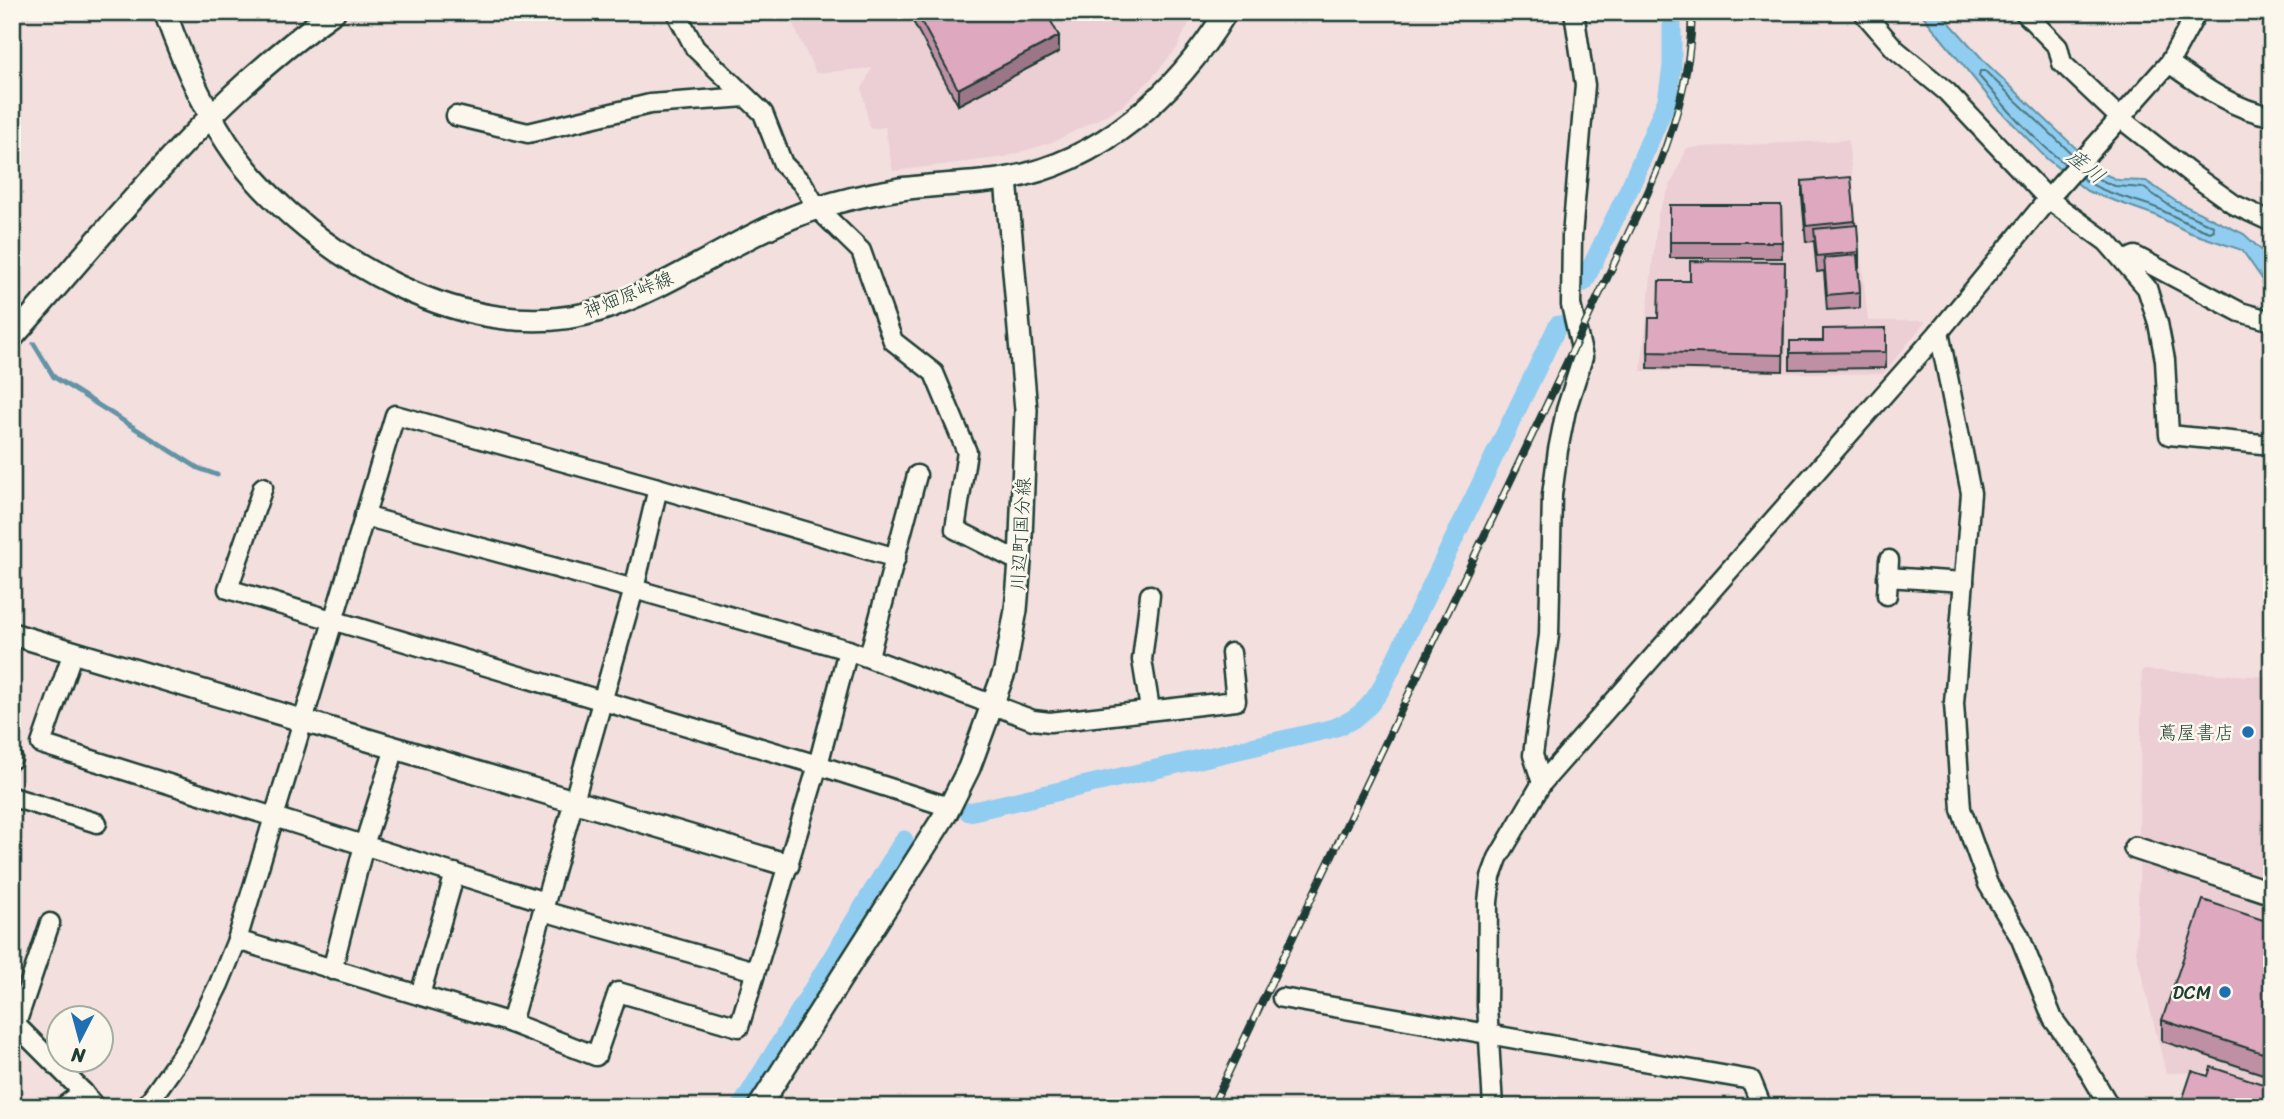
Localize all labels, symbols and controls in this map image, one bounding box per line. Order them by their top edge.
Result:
water label: 産川 [2058,138,2114,194]
street label: 神畑原峠線 [578,261,678,328]
street label: 川辺町国分線 [1001,476,1040,592]
place label: 蔦屋書店 [2158,716,2234,749]
marker: 蔦屋書店 [2240,724,2256,740]
place label: DCM [2172,976,2211,1009]
marker: DCM [2217,984,2233,1000]
north arrow [46,1004,116,1074]
text: N [69,1038,88,1073]

